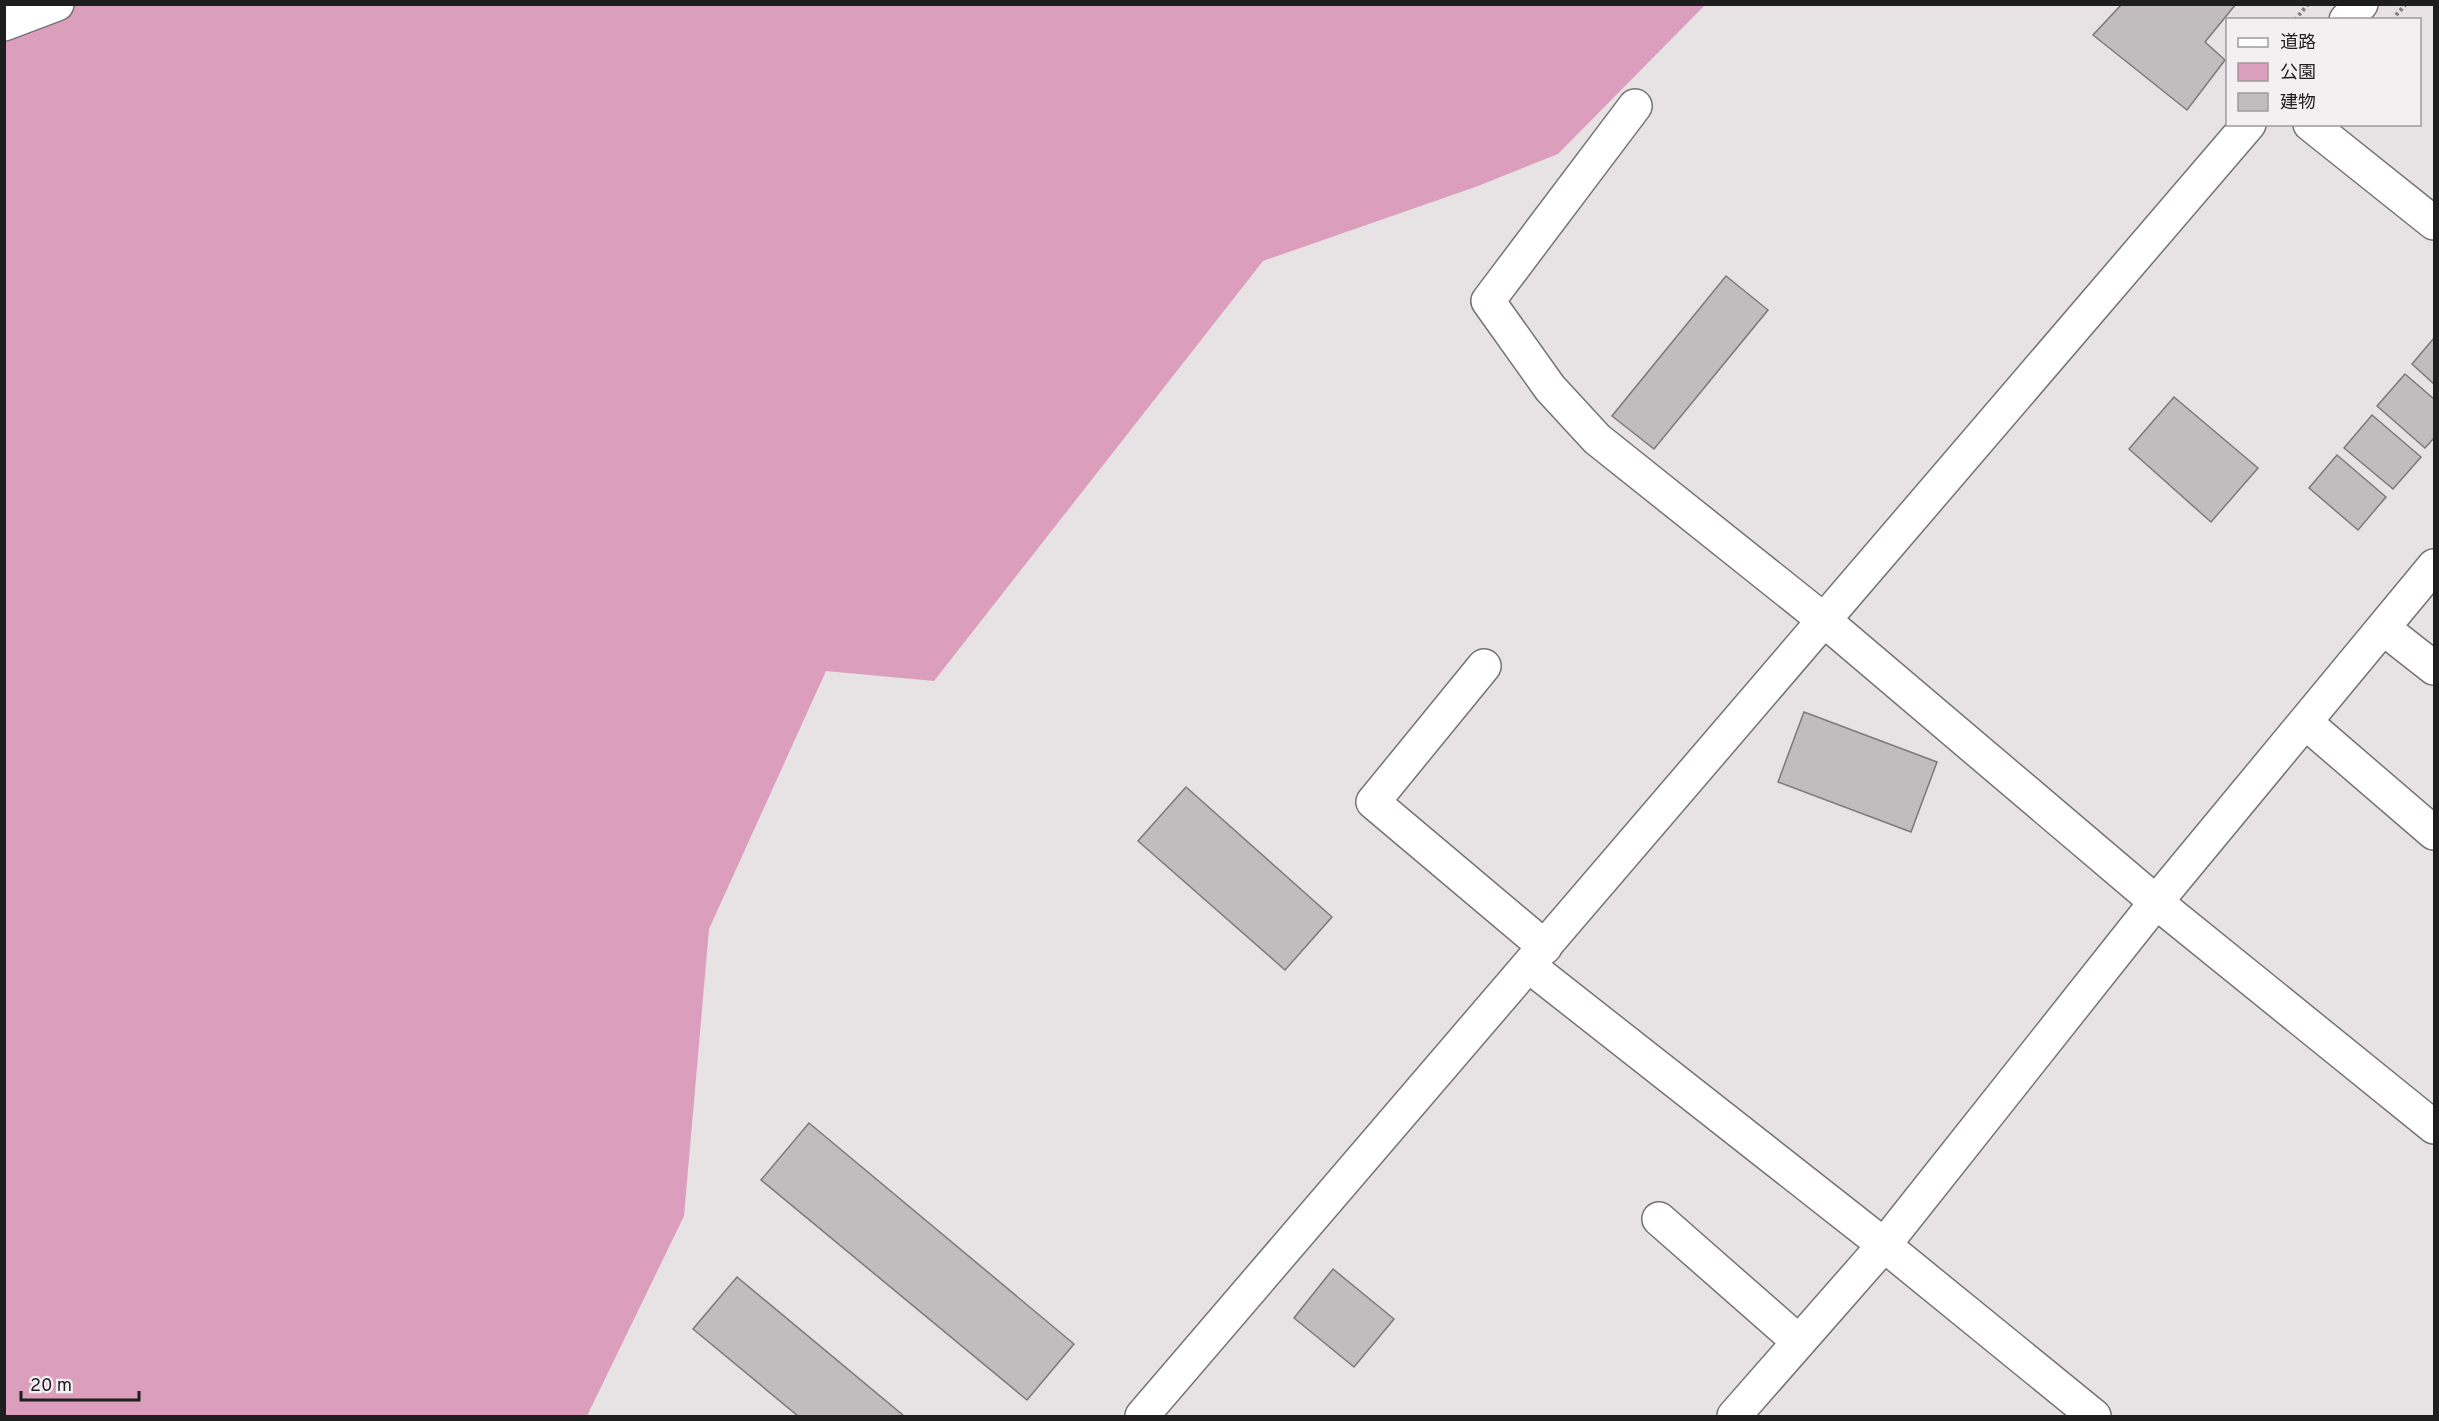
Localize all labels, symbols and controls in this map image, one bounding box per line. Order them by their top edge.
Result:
legend [2226,18,2421,126]
text: 道路 [2280,32,2316,55]
text: 公園 [2280,62,2316,85]
text: 建物 [2280,92,2316,115]
scale bar [21,1364,140,1402]
text: 20 m [30,1375,72,1398]

